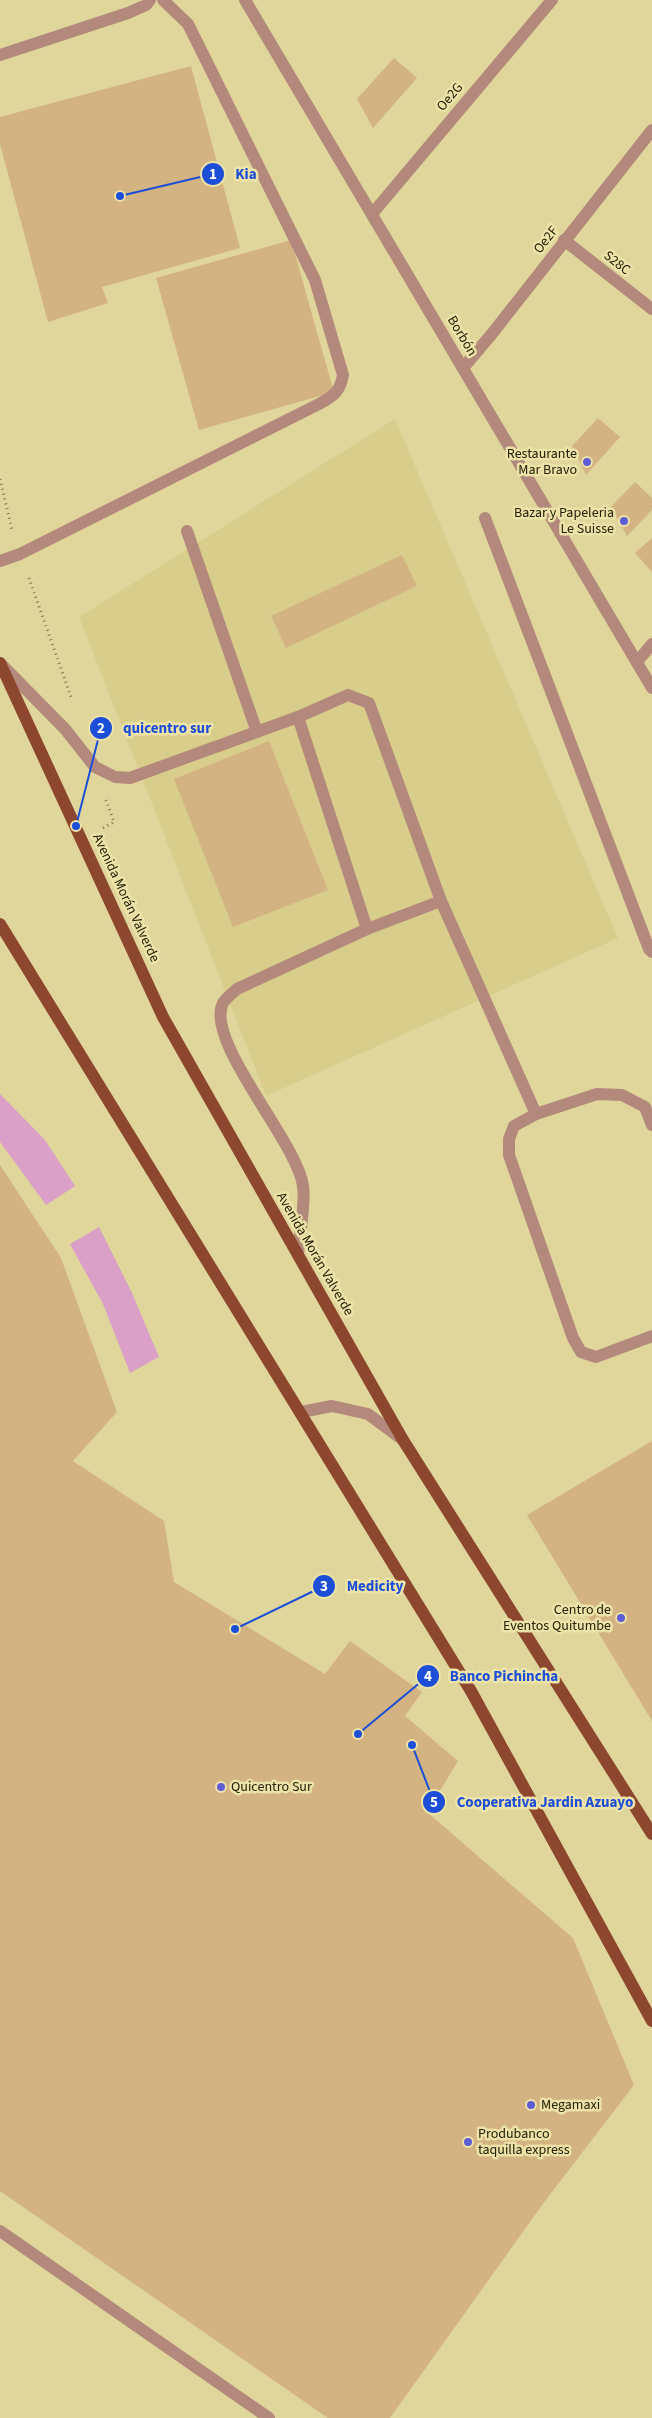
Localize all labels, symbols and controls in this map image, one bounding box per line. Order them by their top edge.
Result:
street label: Oe2G [432,78,468,116]
callout: Kia [200,159,267,189]
text: 1 [209,164,217,185]
text: Kia [235,164,257,185]
street label: Oe2F [529,222,563,258]
street label: S28C [599,246,635,280]
street label: Borbón [442,312,482,360]
place label: Restaurante Mar Bravo [507,444,577,480]
marker: Restaurante Mar Bravo [581,456,593,468]
place label: Bazar y Papeleria Le Suisse [514,503,614,539]
marker: Bazar y Papeleria Le Suisse [618,515,630,527]
callout: quicentro sur [88,713,221,743]
text: 2 [97,718,105,739]
text: quicentro sur [123,718,211,739]
street label: Avenida Morán Valverde [87,830,165,966]
street label: Avenida Morán Valverde [271,1188,359,1320]
callout: Medicity [311,1571,413,1601]
text: 3 [320,1576,328,1597]
text: Medicity [347,1576,404,1597]
place label: Centro de Eventos Quitumbe [503,1600,611,1636]
marker: Centro de Eventos Quitumbe [615,1612,627,1624]
callout: Banco Pichincha [415,1661,569,1691]
text: 4 [424,1666,432,1687]
text: Banco Pichincha [450,1666,558,1687]
place label: Quicentro Sur [231,1777,312,1797]
marker: Quicentro Sur [215,1781,227,1793]
callout: Cooperativa Jardin Azuayo [421,1787,643,1817]
text: 5 [430,1792,438,1813]
text: Cooperativa Jardin Azuayo [457,1792,633,1813]
place label: Megamaxi [541,2095,600,2115]
marker: Megamaxi [525,2099,537,2111]
place label: Produbanco taquilla express [478,2124,570,2160]
marker: Produbanco taquilla express [462,2136,474,2148]

